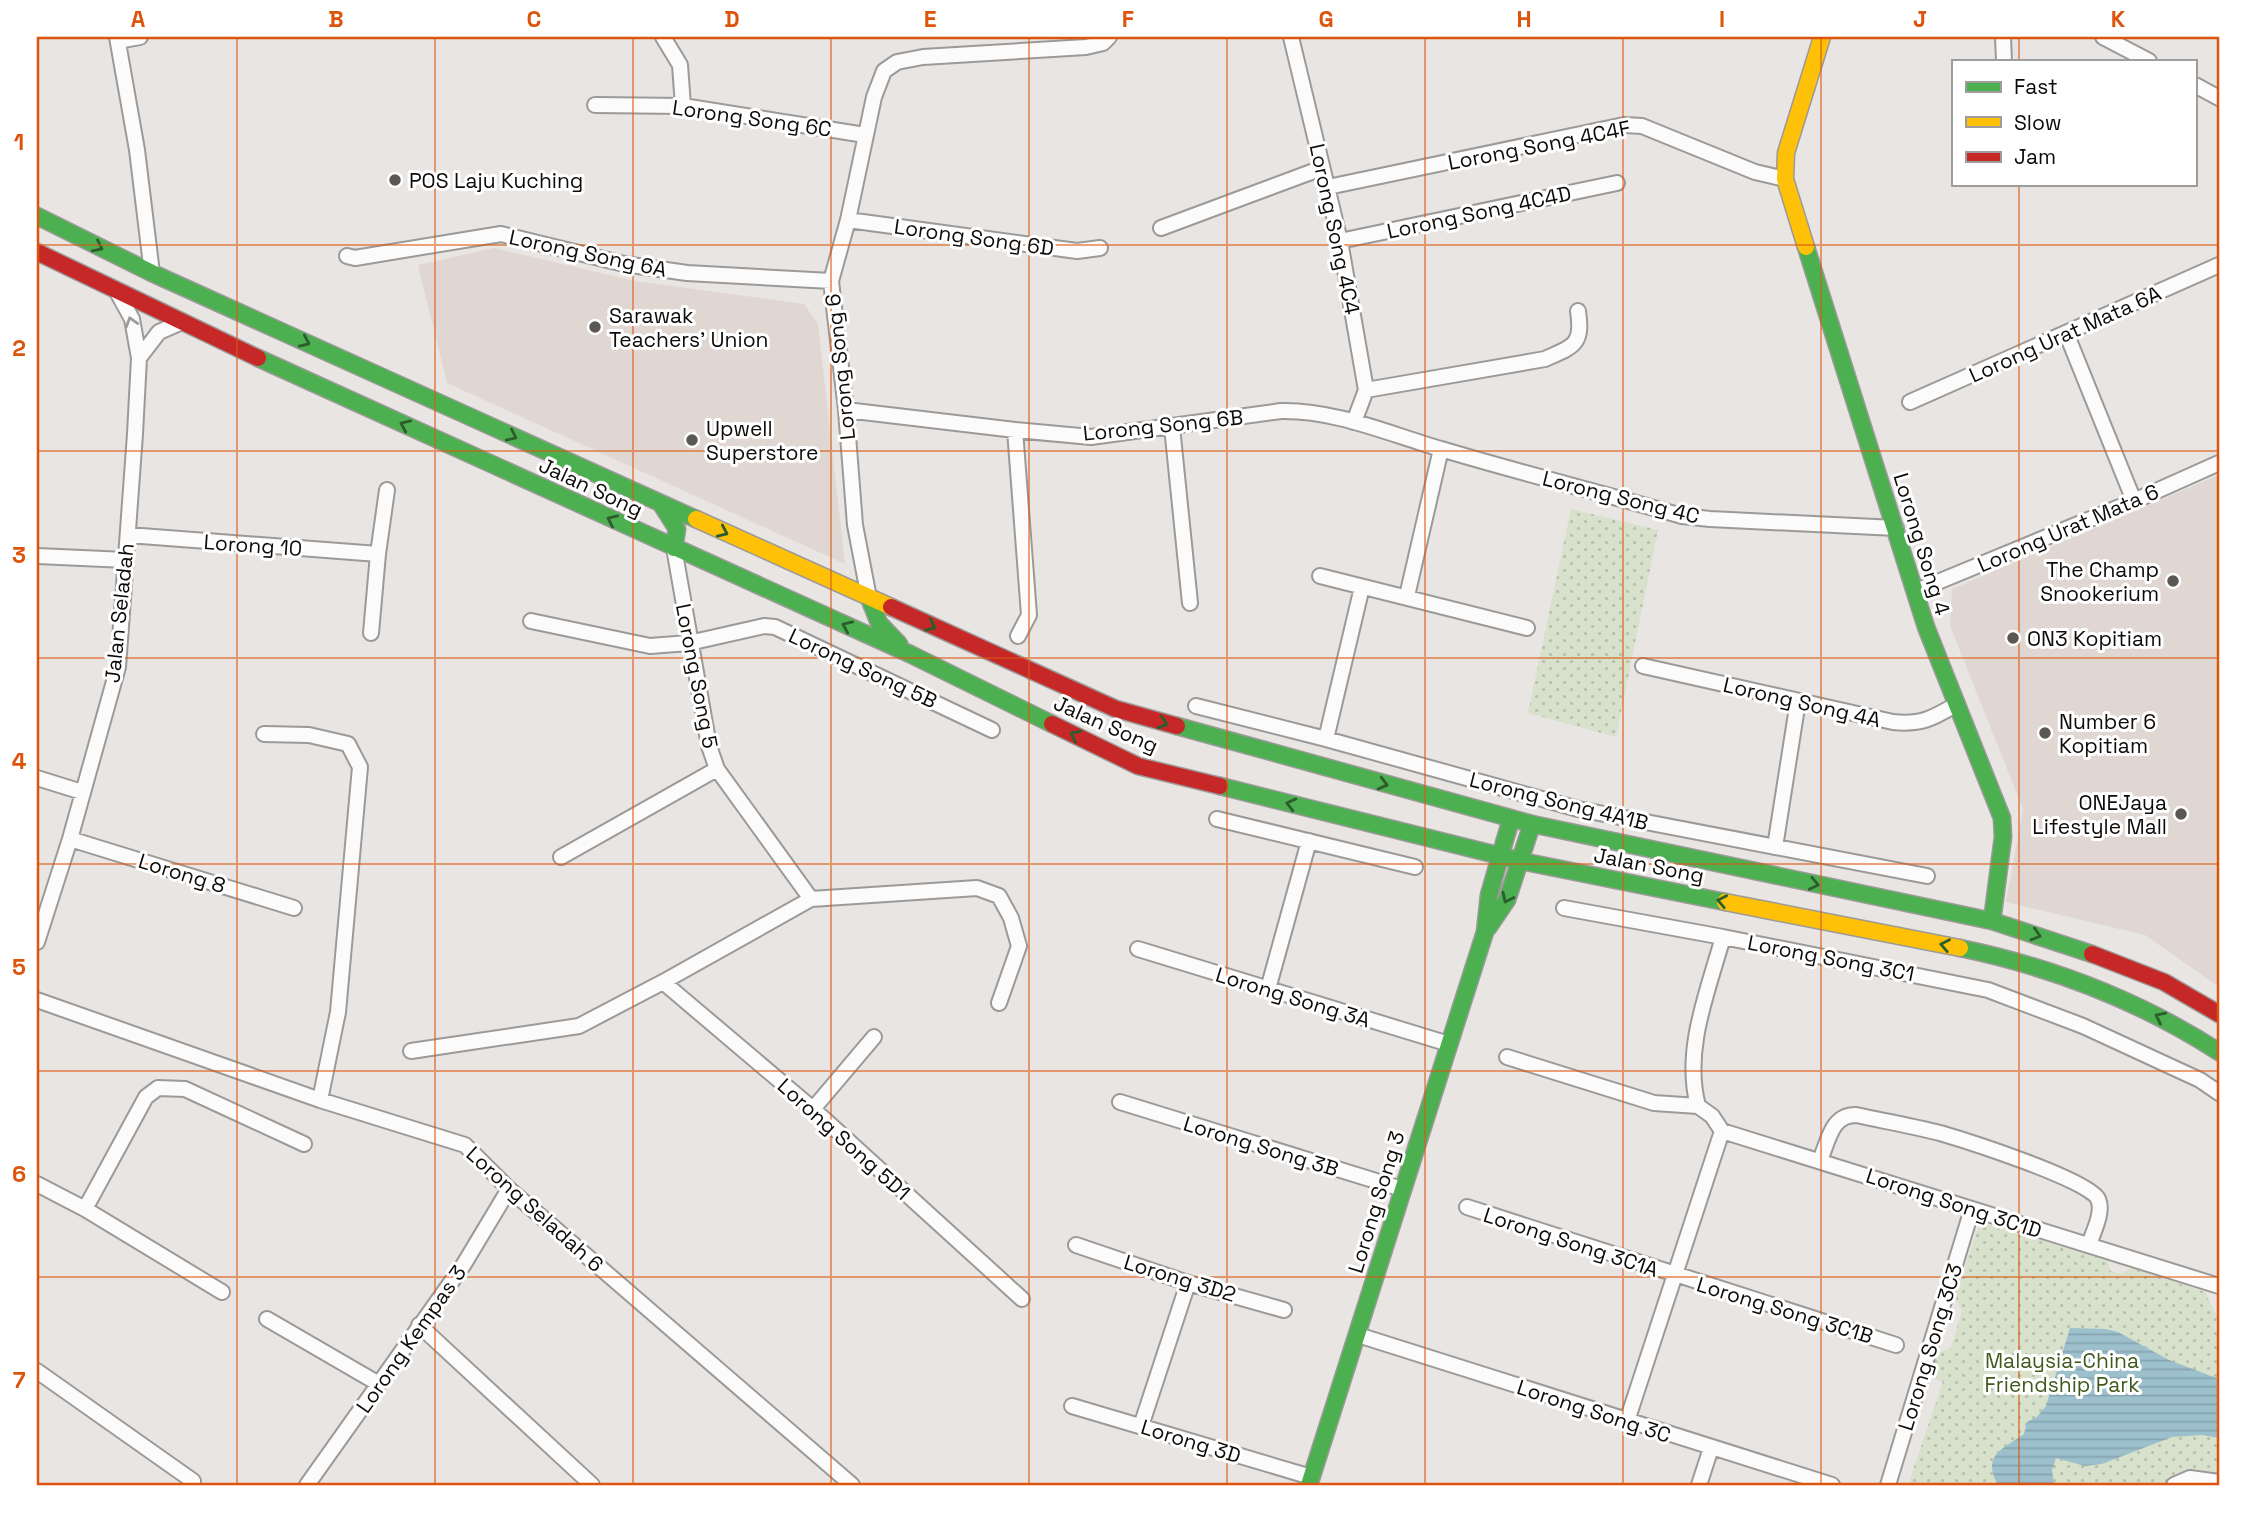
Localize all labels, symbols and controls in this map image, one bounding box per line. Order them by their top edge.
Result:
text: A [131,4,146,34]
text: B [328,4,344,34]
text: C [527,4,541,34]
text: D [724,4,740,34]
text: E [924,4,936,34]
text: F [1122,4,1134,34]
text: G [1318,4,1334,34]
text: H [1516,4,1532,34]
text: I [1719,4,1725,34]
text: J [1913,4,1927,34]
text: K [2111,4,2126,34]
legend [1952,60,2196,186]
text: Fast [2014,73,2058,100]
street label: Lorong Song 6C [671,93,833,143]
text: Slow [2014,109,2062,136]
street label: Lorong Song 4C4F [1445,114,1633,176]
text: 1 [14,127,24,157]
street label: Lorong Song 4C4 [1304,141,1366,317]
text: Jam [2014,143,2056,170]
place label: POS Laju Kuching [409,167,583,194]
marker: POS Laju Kuching [387,172,403,188]
street label: Lorong Song 4C4D [1384,179,1574,245]
street label: Lorong Song 6D [892,212,1056,262]
street label: Lorong Song 6A [507,223,669,283]
one-way arrow [91,238,103,252]
street label: Lorong Urat Mata 6A [1965,279,2165,389]
street label: Lorong Song 6 [819,292,861,442]
place label: Sarawak Teachers' Union [609,302,768,353]
one-way arrow [125,316,140,328]
marker: Sarawak Teachers' Union [587,319,603,335]
text: 2 [12,333,26,363]
one-way arrow [297,334,310,348]
street label: Lorong Song 6B [1082,403,1244,447]
place label: Upwell Superstore [706,415,818,466]
one-way arrow [400,419,412,433]
one-way arrow [505,427,517,441]
marker: Upwell Superstore [684,432,700,448]
street label: Jalan Song [535,451,647,523]
street label: Lorong Song 4C [1540,464,1702,530]
street label: Lorong Song 4 [1888,470,1956,618]
street label: Lorong Urat Mata 6 [1973,478,2163,578]
one-way arrow [607,514,619,528]
one-way arrow [716,524,728,538]
street label: Lorong 10 [203,528,303,562]
text: 3 [12,540,26,570]
street label: Jalan Seladah [98,542,140,684]
place label: The Champ Snookerium [2040,556,2159,607]
marker: The Champ Snookerium [2165,573,2181,589]
street label: Lorong Song 5 [670,601,724,751]
one-way arrow [924,618,936,632]
one-way arrow [842,620,855,634]
street label: Lorong Song 5B [784,622,942,714]
place label: ON3 Kopitiam [2027,625,2162,652]
marker: ON3 Kopitiam [2005,630,2021,646]
street label: Lorong Song 4A [1721,671,1883,733]
street label: Jalan Song [1049,689,1163,759]
place label: Number 6 Kopitiam [2059,708,2156,759]
one-way arrow [1157,715,1169,729]
marker: Number 6 Kopitiam [2037,725,2053,741]
one-way arrow [1070,729,1082,743]
text: 4 [12,746,27,776]
street label: Lorong Song 4A1B [1467,766,1651,836]
one-way arrow [1376,776,1388,790]
place label: ONEJaya Lifestyle Mall [2032,789,2167,840]
one-way arrow [1285,798,1297,812]
marker: ONEJaya Lifestyle Mall [2173,806,2189,822]
street label: Jalan Song [1592,841,1706,889]
street label: Lorong 8 [135,847,229,899]
one-way arrow [1808,875,1820,890]
one-way arrow [1501,891,1515,903]
one-way arrow [1716,894,1728,909]
one-way arrow [2029,926,2041,941]
street label: Lorong Song 3C1 [1745,929,1917,987]
one-way arrow [1939,939,1951,954]
text: 5 [12,952,26,982]
street label: Lorong Song 3A [1212,961,1374,1033]
one-way arrow [2155,1012,2167,1026]
street label: Lorong Song 5D1 [772,1072,916,1206]
street label: Lorong Song 3B [1180,1110,1342,1182]
street label: Lorong Song 3 [1342,1128,1410,1276]
street label: Lorong Seladah 6 [461,1140,609,1278]
text: 6 [12,1159,26,1189]
street label: Lorong Song 3C1D [1863,1162,2045,1244]
street label: Lorong Song 3C1A [1480,1201,1662,1283]
street label: Lorong 3D2 [1121,1248,1239,1308]
street label: Lorong Kempas 3 [350,1260,472,1418]
street label: Lorong Song 3C3 [1892,1260,1968,1434]
street label: Lorong Song 3C1B [1694,1270,1876,1350]
park label: Malaysia-China Friendship Park [1985,1347,2139,1398]
text: 7 [13,1365,26,1395]
street label: Lorong Song 3C [1514,1373,1674,1449]
street label: Lorong 3D [1138,1413,1244,1469]

